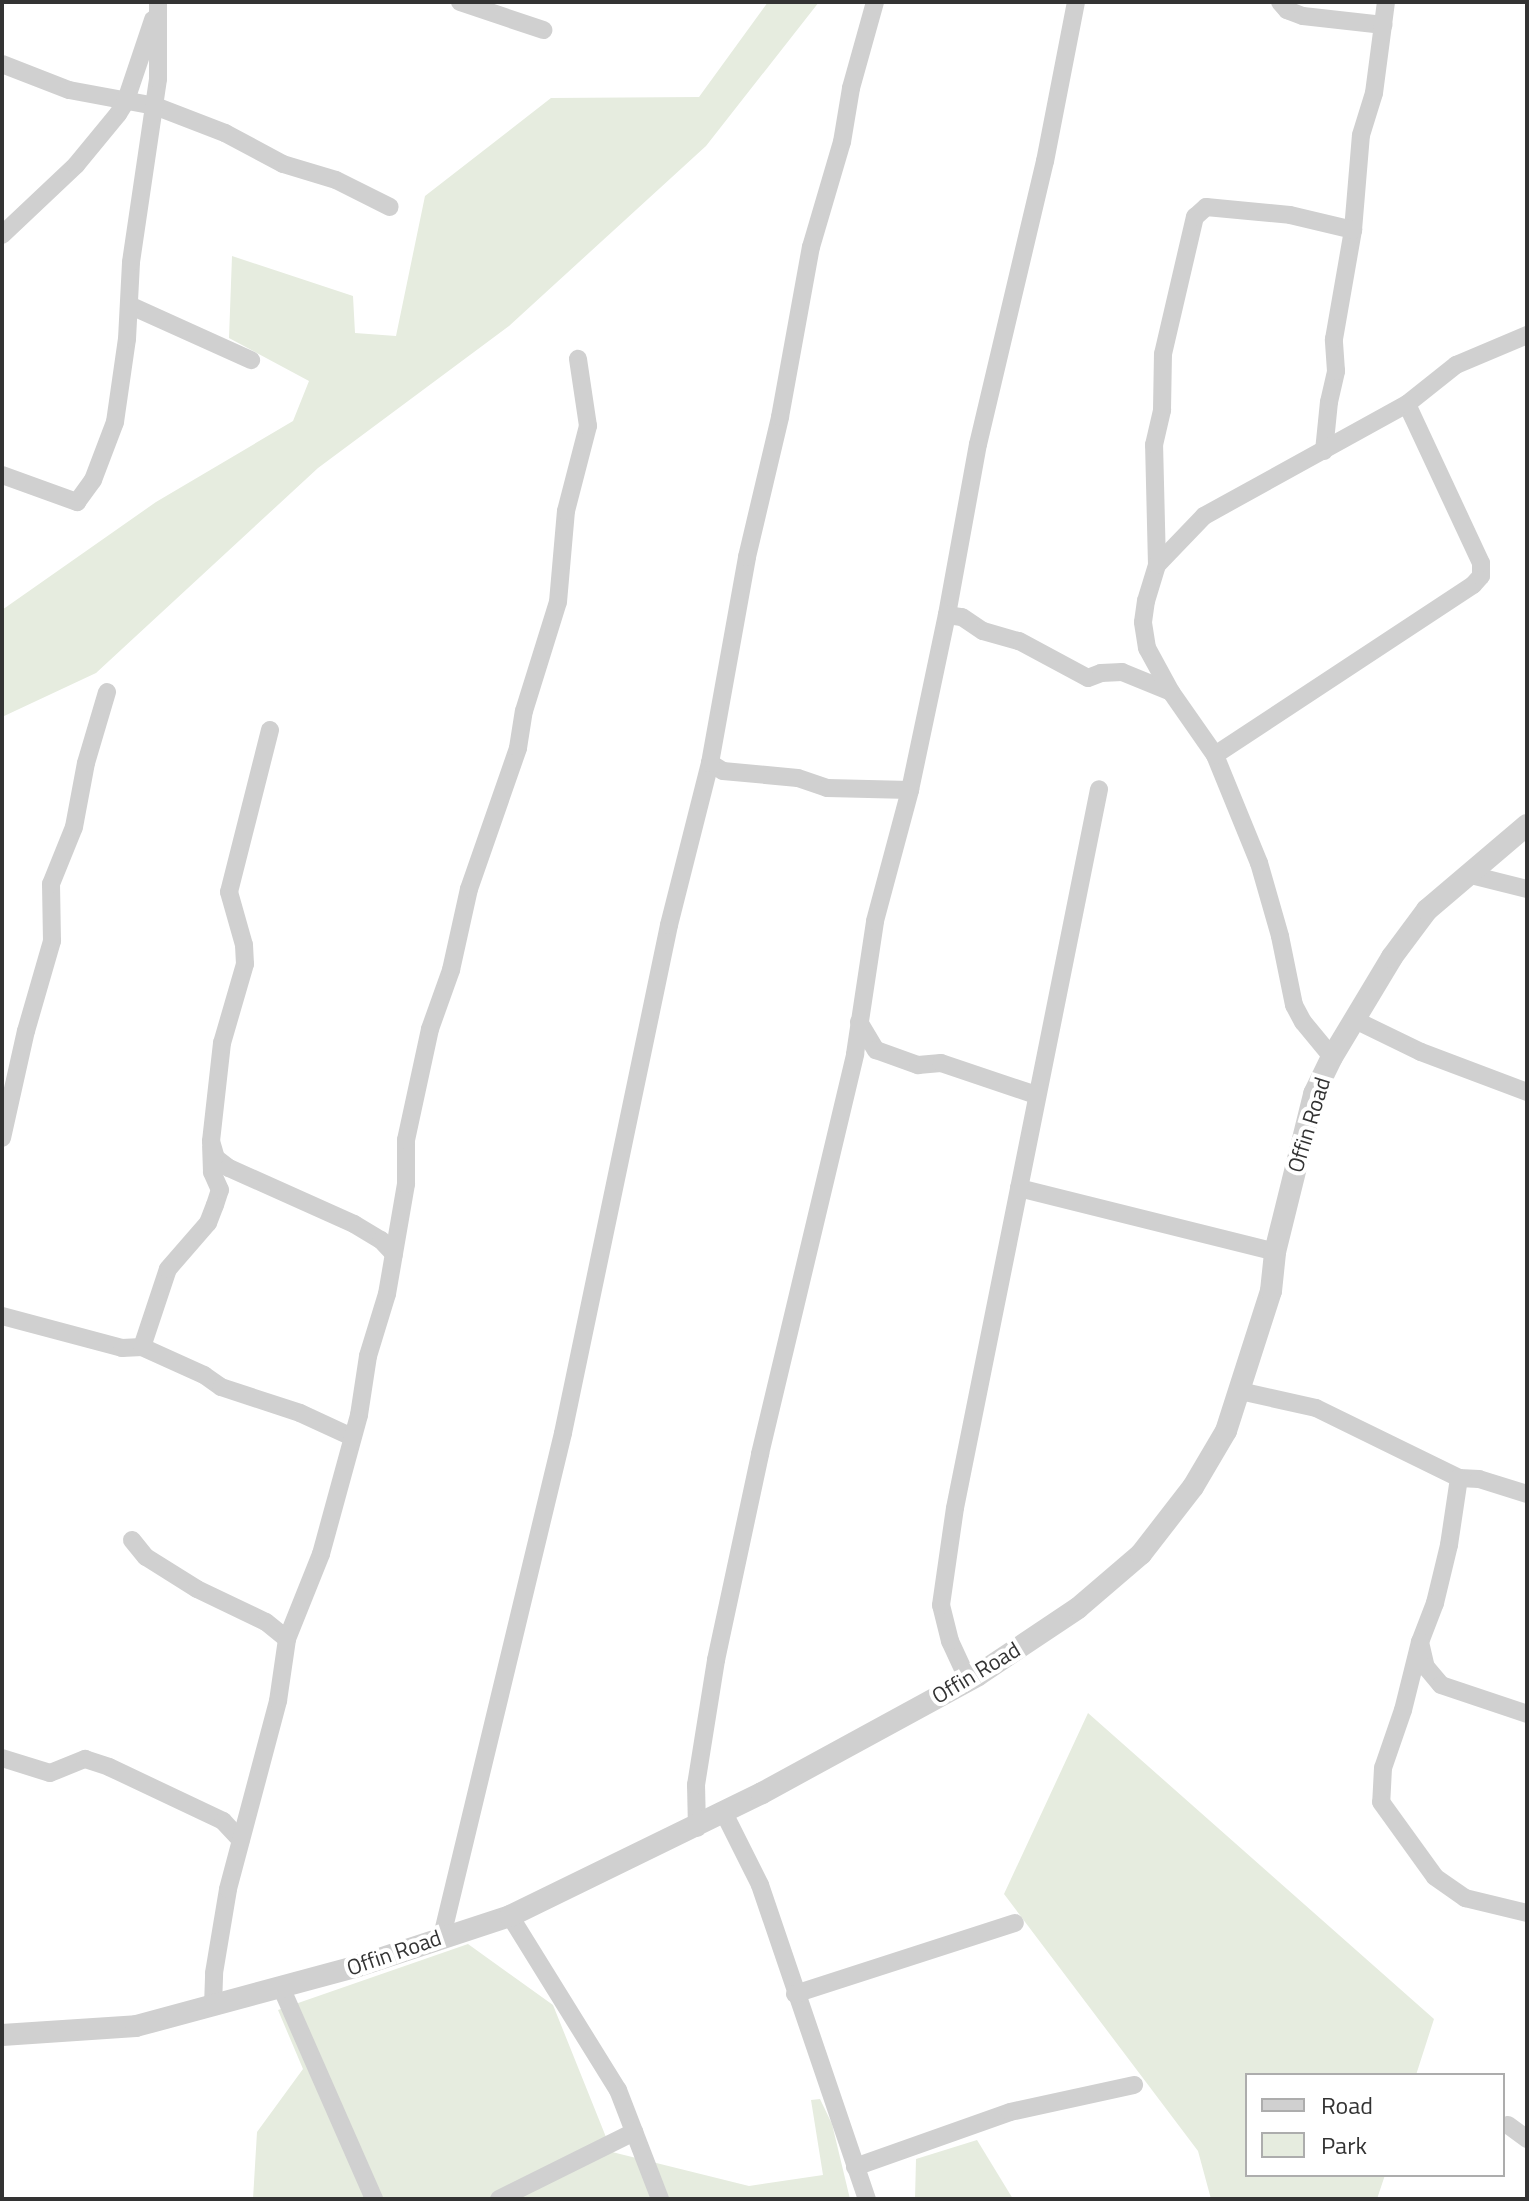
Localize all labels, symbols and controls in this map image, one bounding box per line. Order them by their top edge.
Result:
street label: Offin Road [1282,1074,1336,1176]
street label: Offin Road [927,1636,1025,1710]
street label: Offin Road [343,1925,445,1981]
legend [1245,2073,1505,2177]
text: Road [1321,2087,1373,2123]
text: Park [1321,2127,1367,2163]

